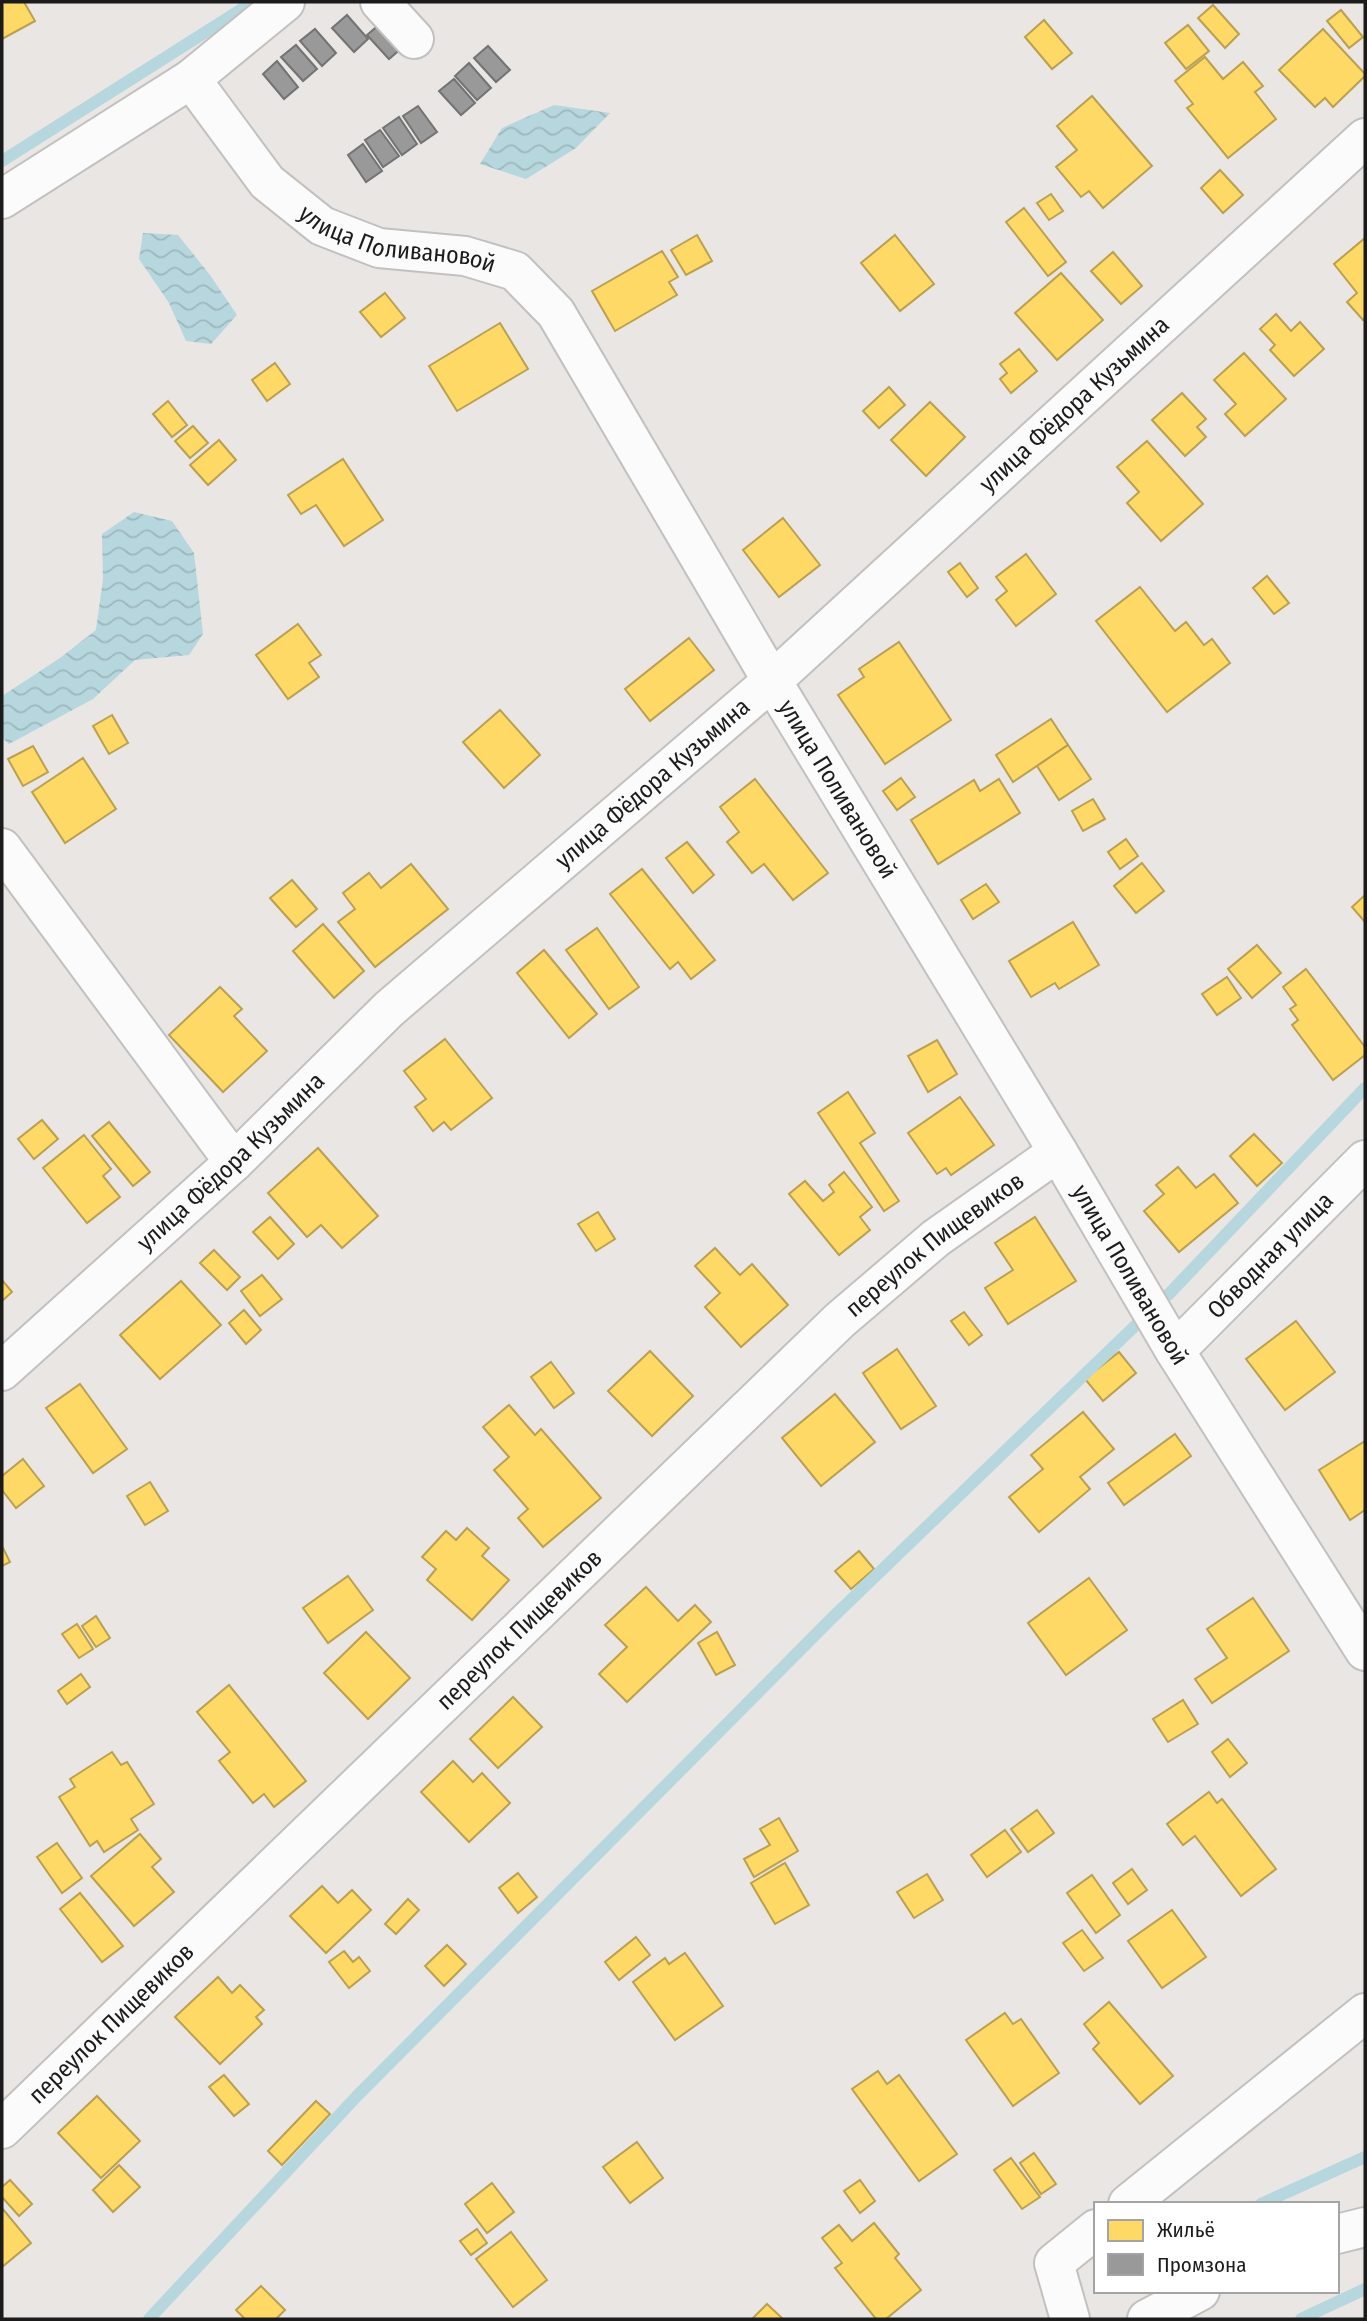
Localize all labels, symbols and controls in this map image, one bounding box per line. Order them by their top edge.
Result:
street label: улица Поливановой [293,199,499,278]
street label: улица Фёдора Кузьмина [974,311,1175,498]
street label: улица Фёдора Кузьмина [550,692,755,874]
street label: улица Поливановой [773,694,903,884]
street label: улица Фёдора Кузьмина [131,1067,330,1256]
street label: переулок Пищевиков [840,1167,1029,1323]
street label: улица Поливановой [1066,1180,1194,1370]
street label: Обводная улица [1202,1186,1339,1324]
street label: переулок Пищевиков [431,1544,608,1716]
street label: переулок Пищевиков [23,1937,200,2109]
legend [1094,2202,1339,2293]
text: Жильё [1157,2217,1215,2243]
text: Промзона [1157,2252,1246,2278]

